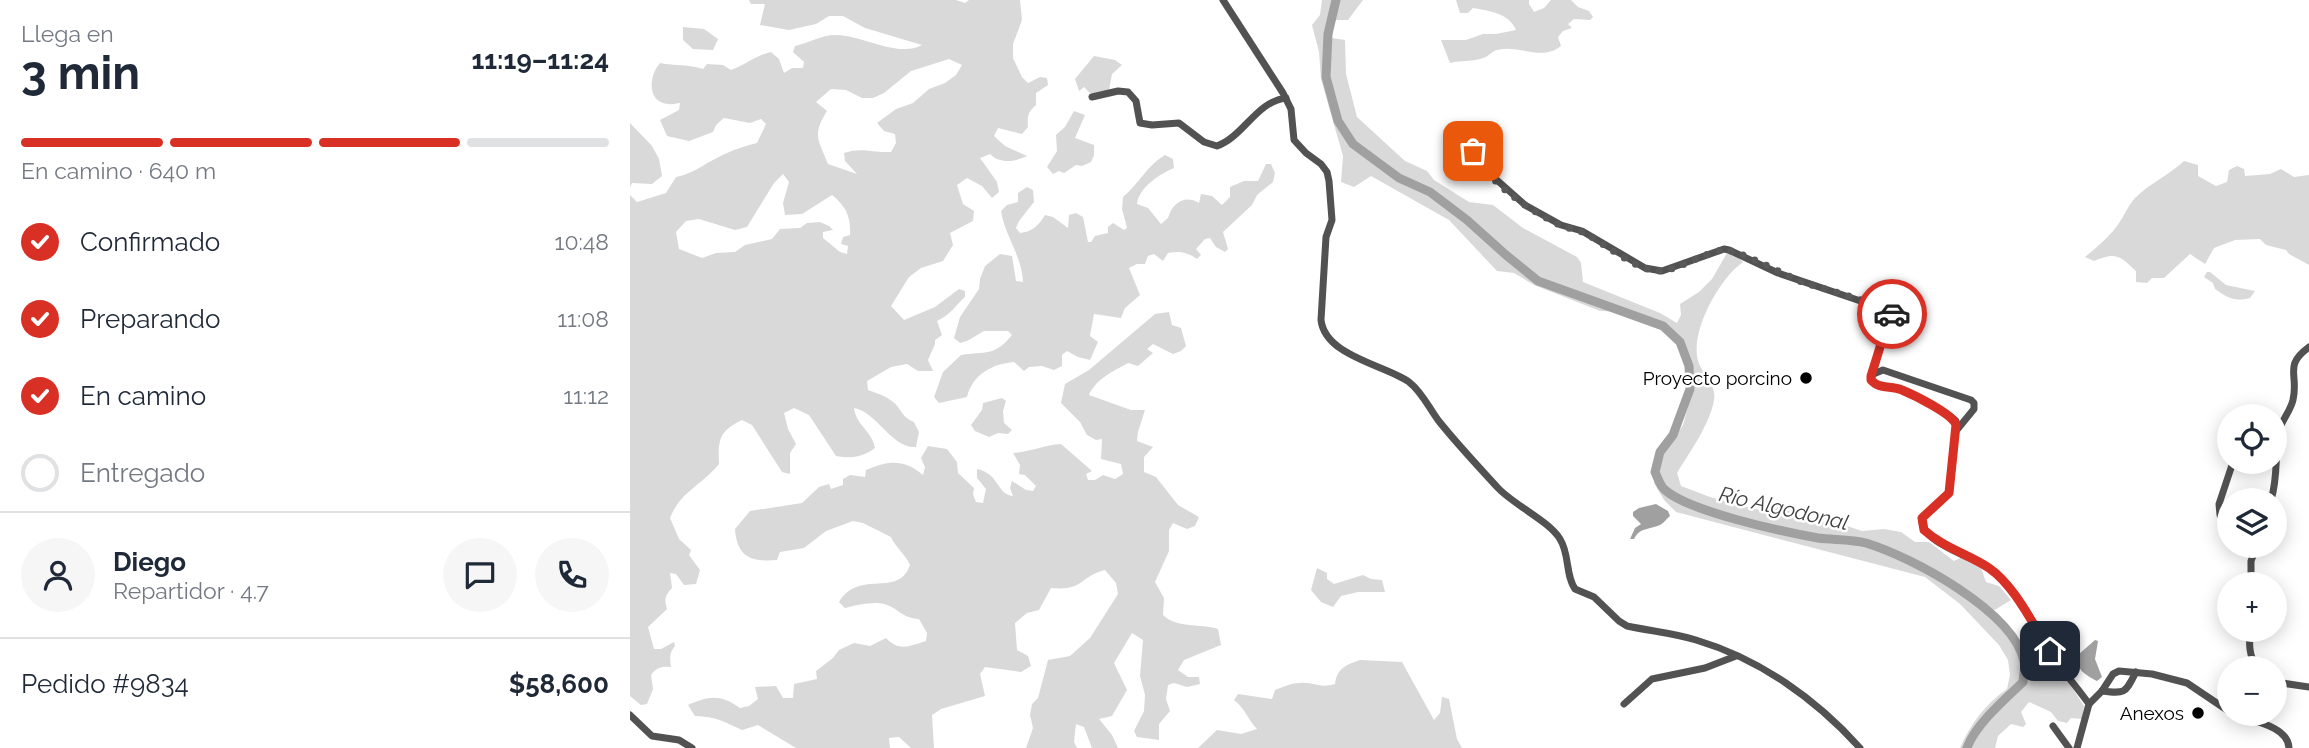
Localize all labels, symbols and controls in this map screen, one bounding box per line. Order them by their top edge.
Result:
text: Llega en [21,20,114,47]
text: 11:19–11:24 [471,45,609,75]
text: 3 min [21,46,140,100]
pin [1443,121,1503,181]
icon: bag [1454,132,1492,170]
text: En camino · 640 m [21,157,216,184]
icon: check [21,223,59,261]
text: Confirmado [80,227,220,257]
text: 10:48 [555,228,609,255]
courier [1857,279,1927,349]
icon: car [1873,295,1911,333]
icon: check [21,300,59,338]
text: Preparando [80,304,220,334]
text: 11:08 [557,305,609,332]
place label: Proyecto porcino [1643,367,1792,389]
marker: Proyecto porcino [1798,370,1814,386]
icon: check [21,377,59,415]
text: En camino [80,381,206,411]
text: 11:12 [563,382,609,409]
map controls [2217,404,2287,726]
button: locate [2217,404,2287,474]
text: Entregado [80,458,205,488]
water label: Río Algodonal [1717,481,1851,535]
button: layers [2217,488,2287,558]
button: person [21,538,95,612]
button: chat [443,538,517,612]
button: phone [535,538,609,612]
text: Diego [113,547,186,577]
button: + [2217,572,2287,642]
text: Repartidor · 4.7 [113,577,269,604]
pin [2020,621,2080,681]
icon: home [2031,632,2069,670]
button: − [2217,656,2287,726]
text: Pedido #9834 [21,669,189,699]
text: $58,600 [509,669,609,699]
place label: Anexos [2120,702,2184,724]
marker: Anexos [2190,705,2206,721]

